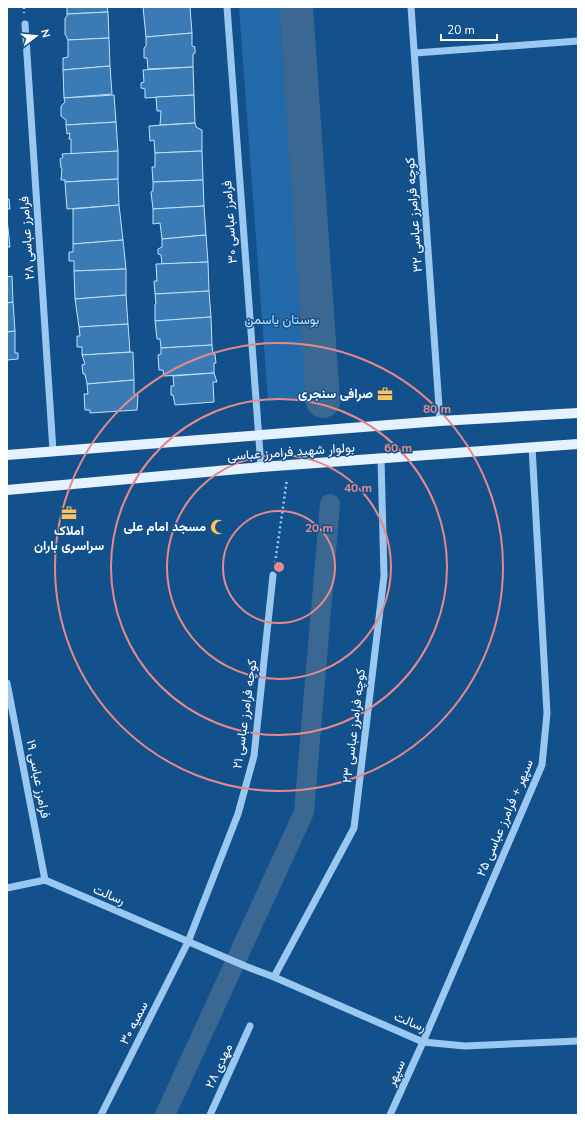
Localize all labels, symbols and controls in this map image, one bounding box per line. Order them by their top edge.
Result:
north arrow [16,16,56,56]
scale bar [441,16,497,42]
text: 20 m [447,22,475,38]
text: N [37,27,53,39]
street label: کوچه فرامرز عباسی ۳۲ [401,157,427,273]
street label: فرامرز عباسی ۳۰ [218,180,242,264]
street label: فرامرز عباسی ۲۸ [15,196,39,280]
park label: بوستان یاسمن [245,311,320,329]
place label: صرافی سنجری [298,385,373,403]
office icon: صرافی سنجری [376,385,394,403]
text: 80 m [423,401,451,417]
street label: بولوار شهید فرامرز عباسی [227,439,355,465]
text: 60 m [384,440,412,456]
text: 40 m [344,480,372,496]
office icon: املاک سراسری باران [60,504,78,522]
place label: مسجد امام علی [123,518,206,536]
mosque icon: مسجد امام علی [209,518,227,536]
text: 20 m [305,520,333,536]
place label: املاک سراسری باران [34,522,104,555]
centre of rings [272,560,286,574]
street label: کوچه فرامرز عباسی ۲۱ [228,658,262,770]
street label: کوچه فرامرز عباسی ۲۳ [338,668,370,784]
street label: فرامرز عباسی ۱۹ [22,738,54,820]
street label: سپهر + فرامرز عباسی ۲۵ [472,757,538,879]
street label: رسالت [90,880,128,910]
street label: سمیه ۳۰ [115,998,153,1048]
street label: رسالت [391,1007,429,1037]
street label: مهدی ۲۸ [201,1041,237,1091]
street label: سپهر [382,1057,410,1090]

